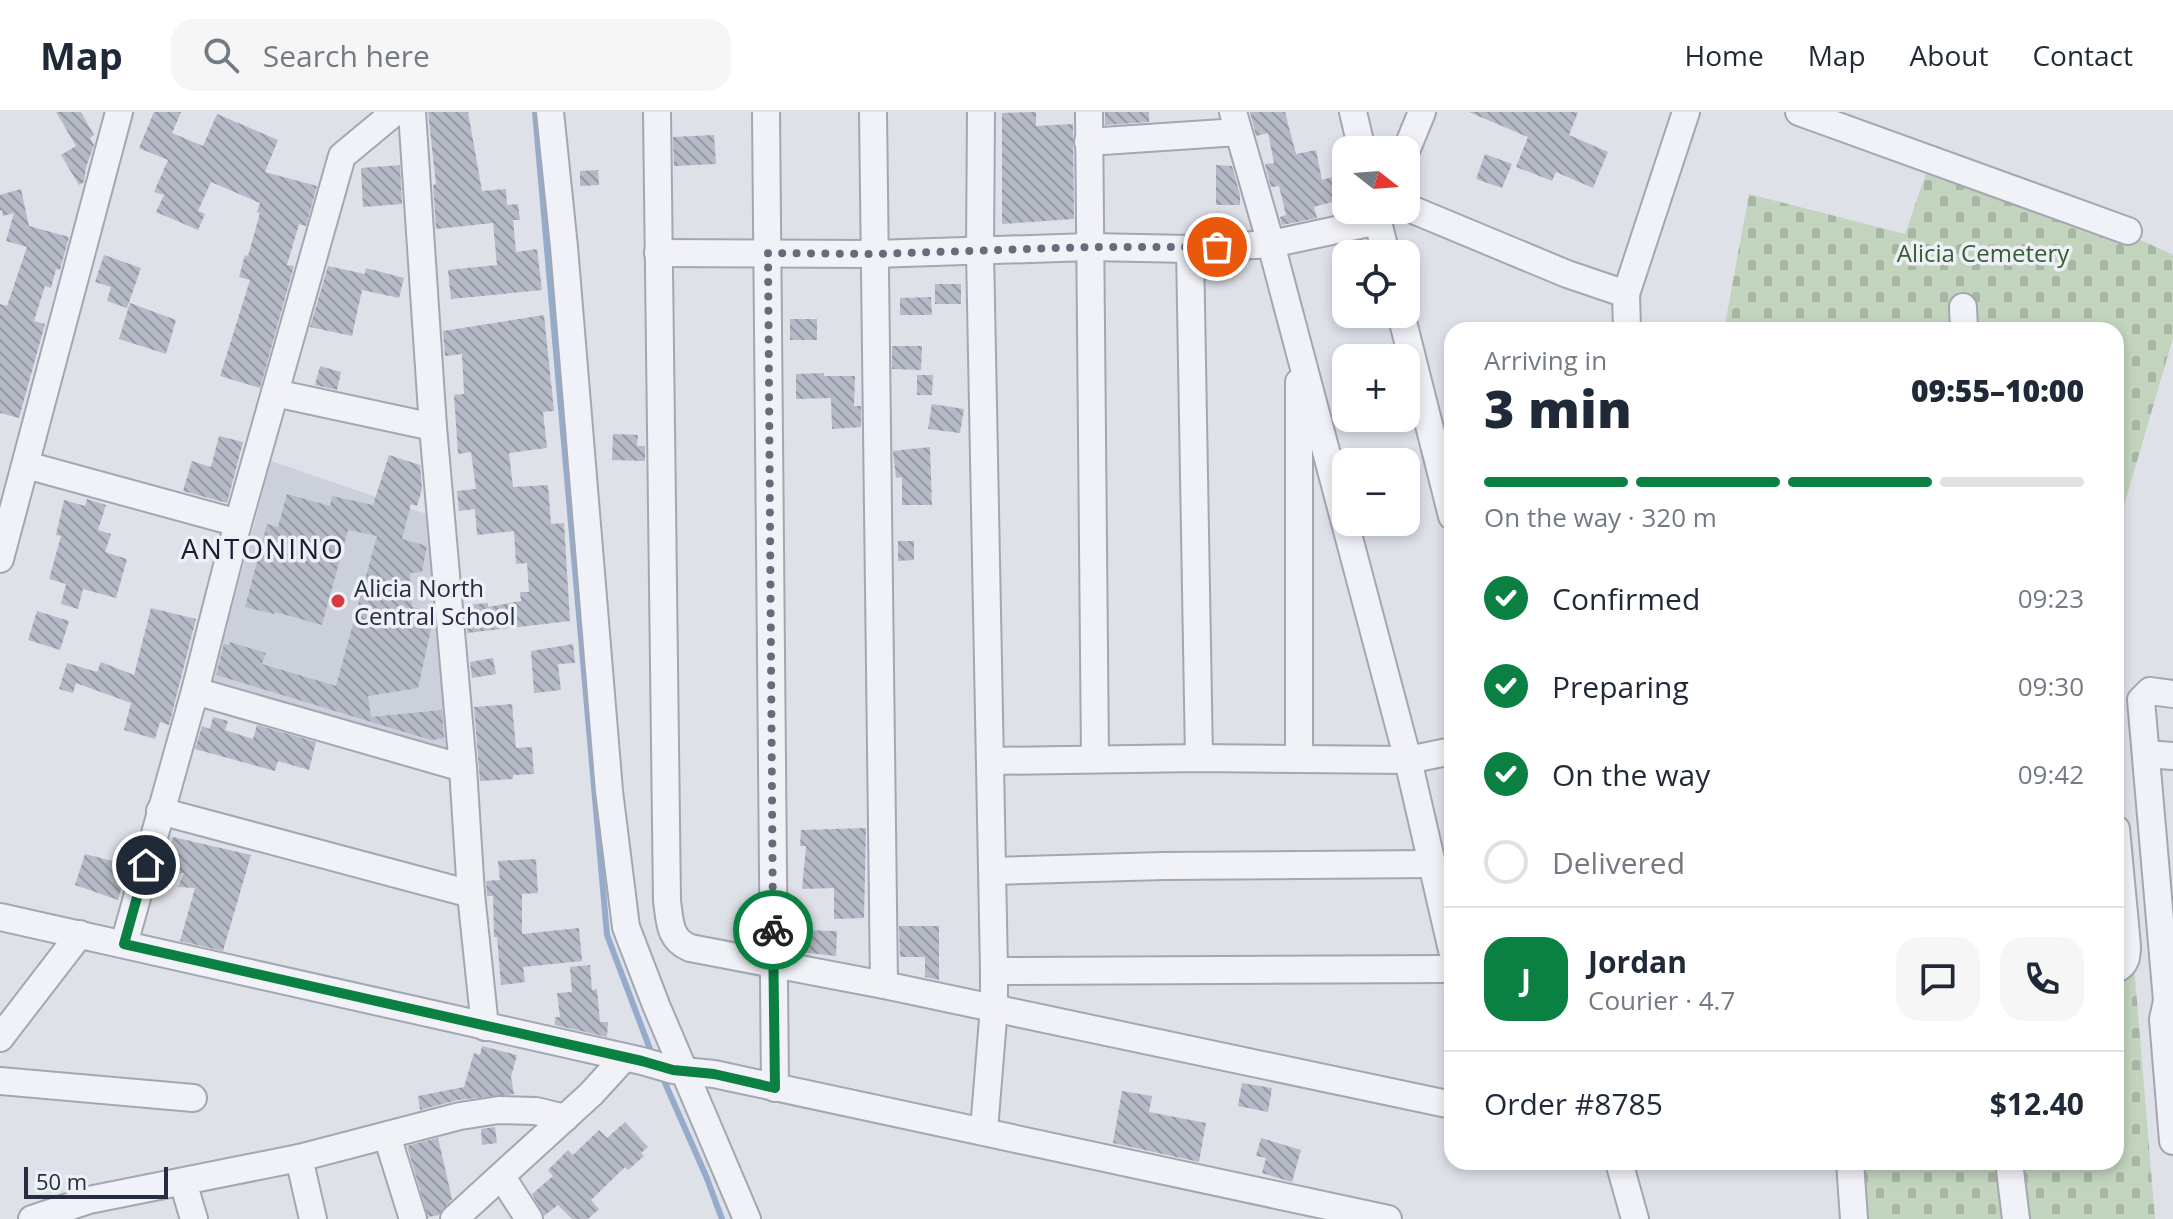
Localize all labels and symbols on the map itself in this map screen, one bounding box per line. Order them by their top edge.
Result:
north arrow [1332,136,1420,224]
pin [1183,213,1251,281]
park label: Alicia Cemetery [1897,236,2070,269]
district label: ANTONINO [181,529,345,567]
place label: Alicia North Central School [354,571,516,632]
marker: Alicia North Central School [329,592,347,610]
pin [112,831,180,899]
courier [733,890,813,970]
scale bar [24,1163,168,1199]

